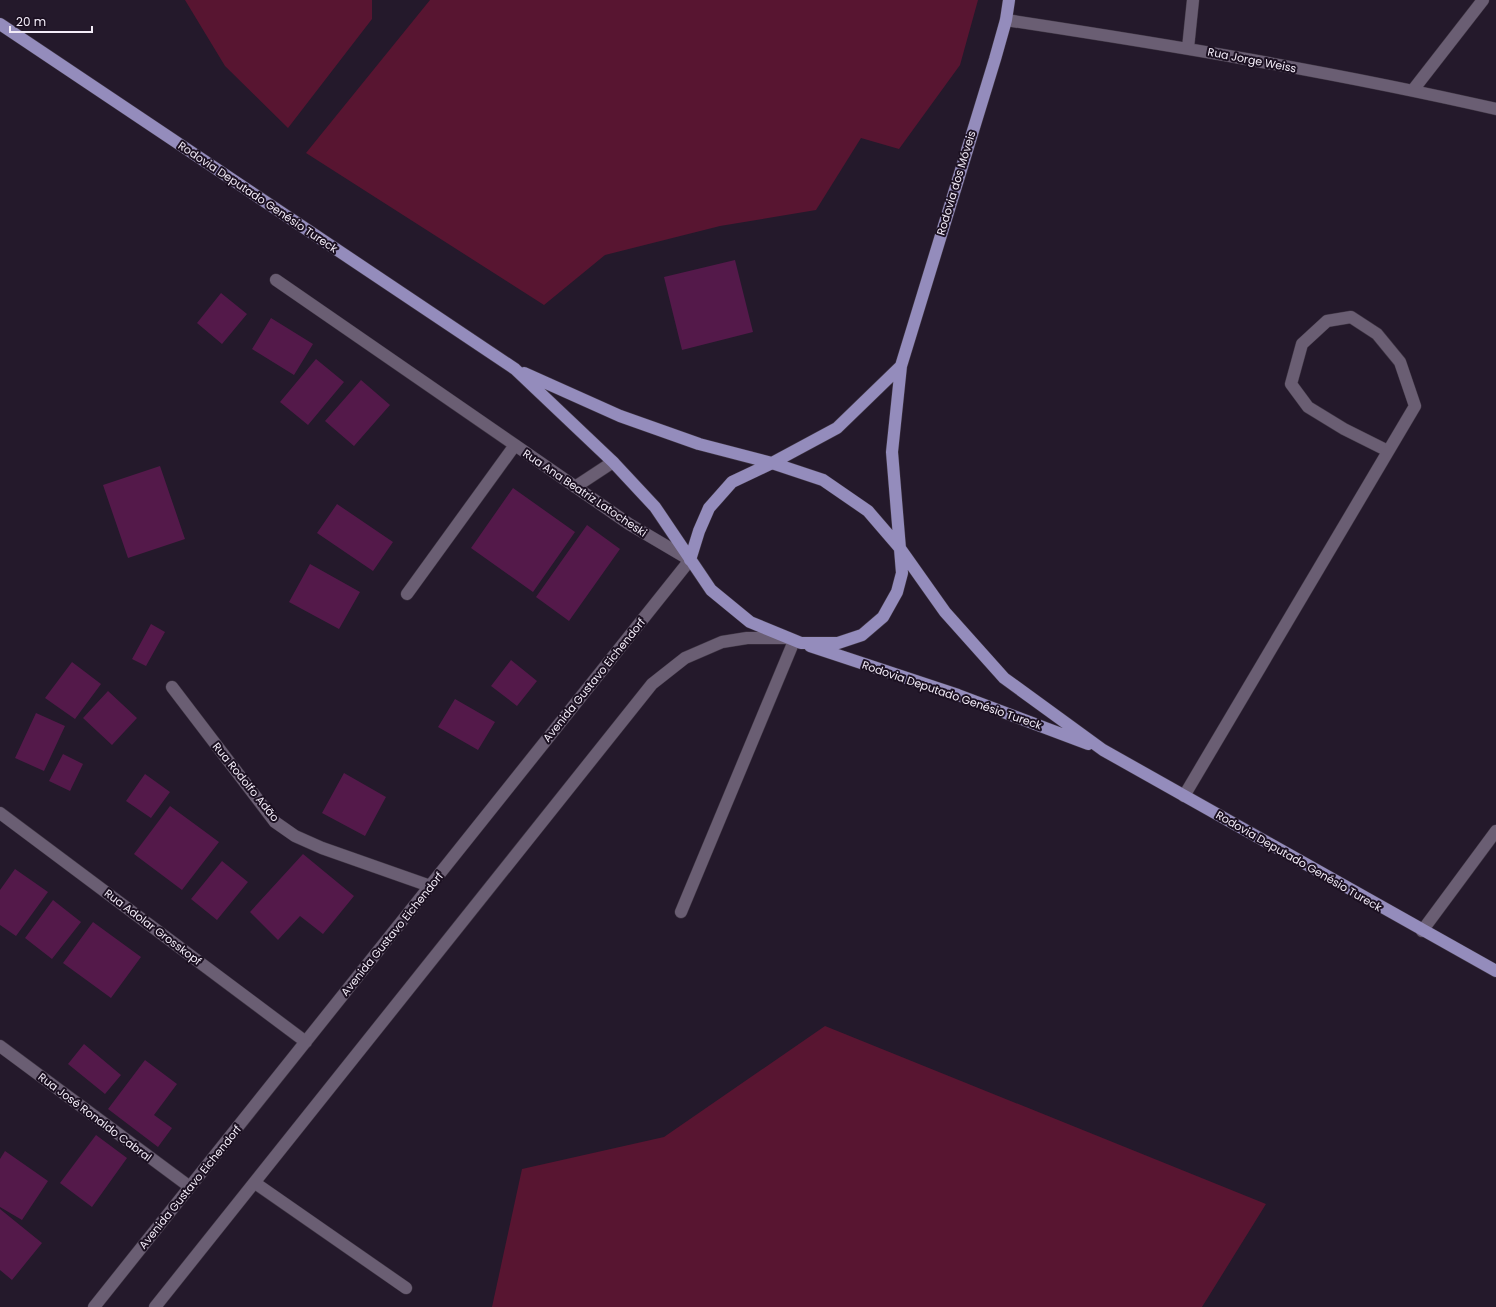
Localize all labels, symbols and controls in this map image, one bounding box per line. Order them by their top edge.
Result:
scale bar [10,8,92,34]
text: 20 m [16,13,46,30]
street label: Rua Jorge Weiss [1206,44,1298,76]
street label: Rodovia dos Móveis [932,129,980,237]
street label: Rodovia Deputado Genésio Tureck [175,137,341,257]
street label: Rua Ana Beatriz Latocheski [520,445,650,541]
street label: Avenida Gustavo Eichendorf [539,614,649,745]
street label: Rodovia Deputado Genésio Tureck [860,657,1044,733]
street label: Rua Rodolfo Adão [209,739,283,825]
street label: Rodovia Deputado Genésio Tureck [1213,807,1385,915]
street label: Avenida Gustavo Eichendorf [337,868,447,999]
street label: Rua Adolar Grosskopf [101,885,205,969]
street label: Rua José Ronaldo Cabral [35,1069,155,1165]
street label: Avenida Gustavo Eichendorf [135,1121,245,1252]

